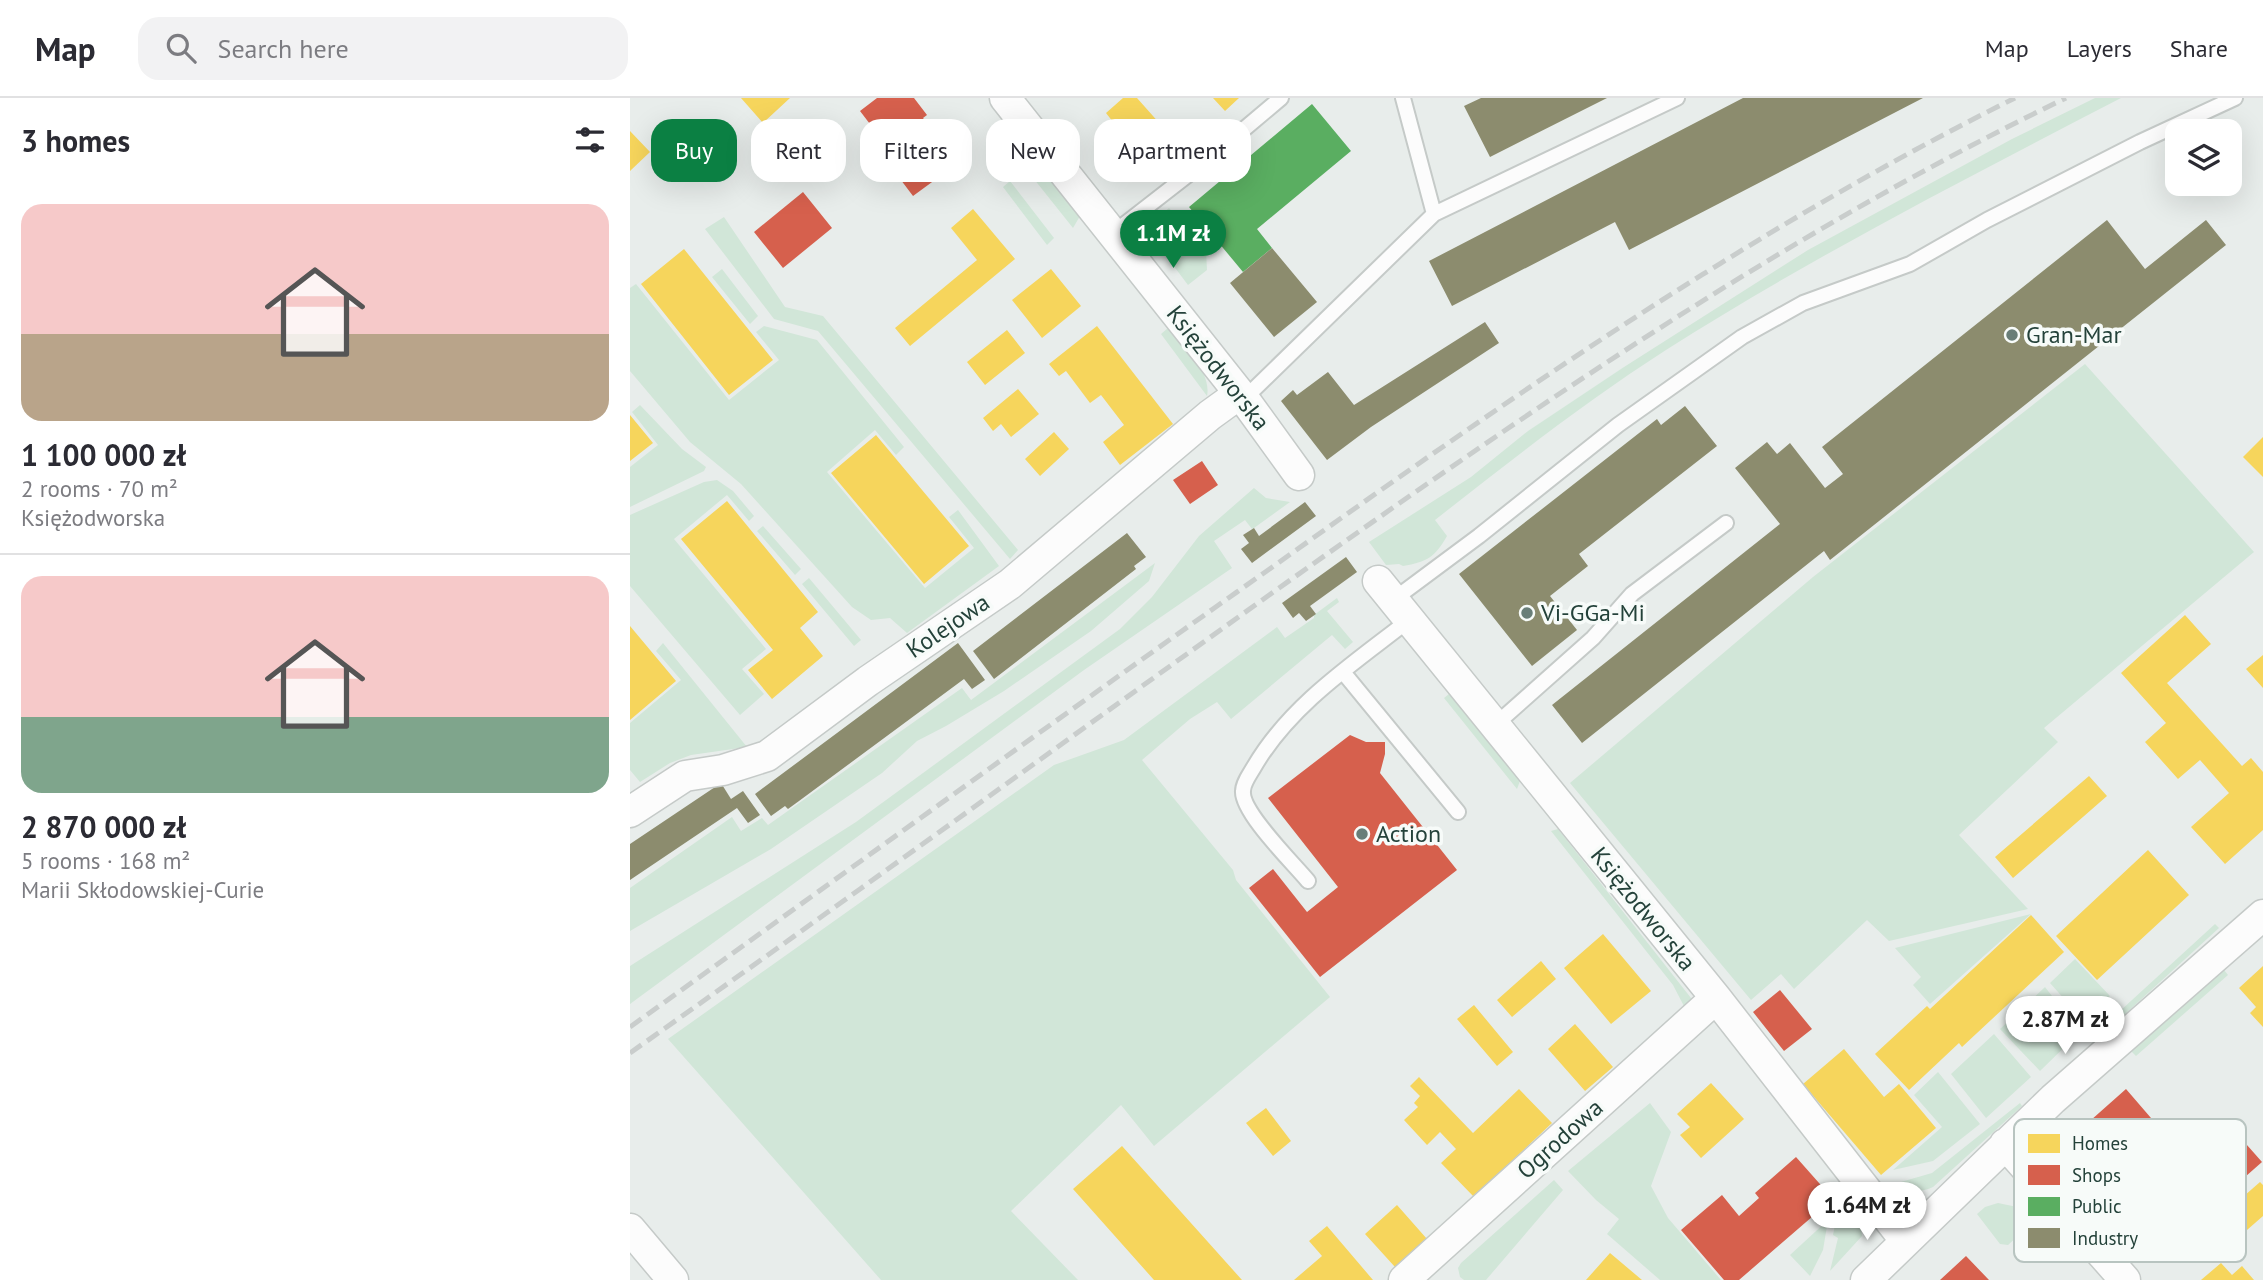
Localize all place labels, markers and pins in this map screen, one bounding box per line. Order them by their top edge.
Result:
pin: 1.1M zł [1108,211,1238,270]
place label: Gran-Mar [2026,319,2122,350]
marker: Gran-Mar [2004,327,2020,343]
place label: Vi-GGa-Mi [1540,597,1645,628]
marker: Vi-GGa-Mi [1519,605,1535,621]
place label: Action [1376,818,1441,849]
marker: Action [1354,826,1370,842]
pin: 2.87M zł [1993,996,2137,1056]
pin: 1.64M zł [1795,1182,1939,1242]

